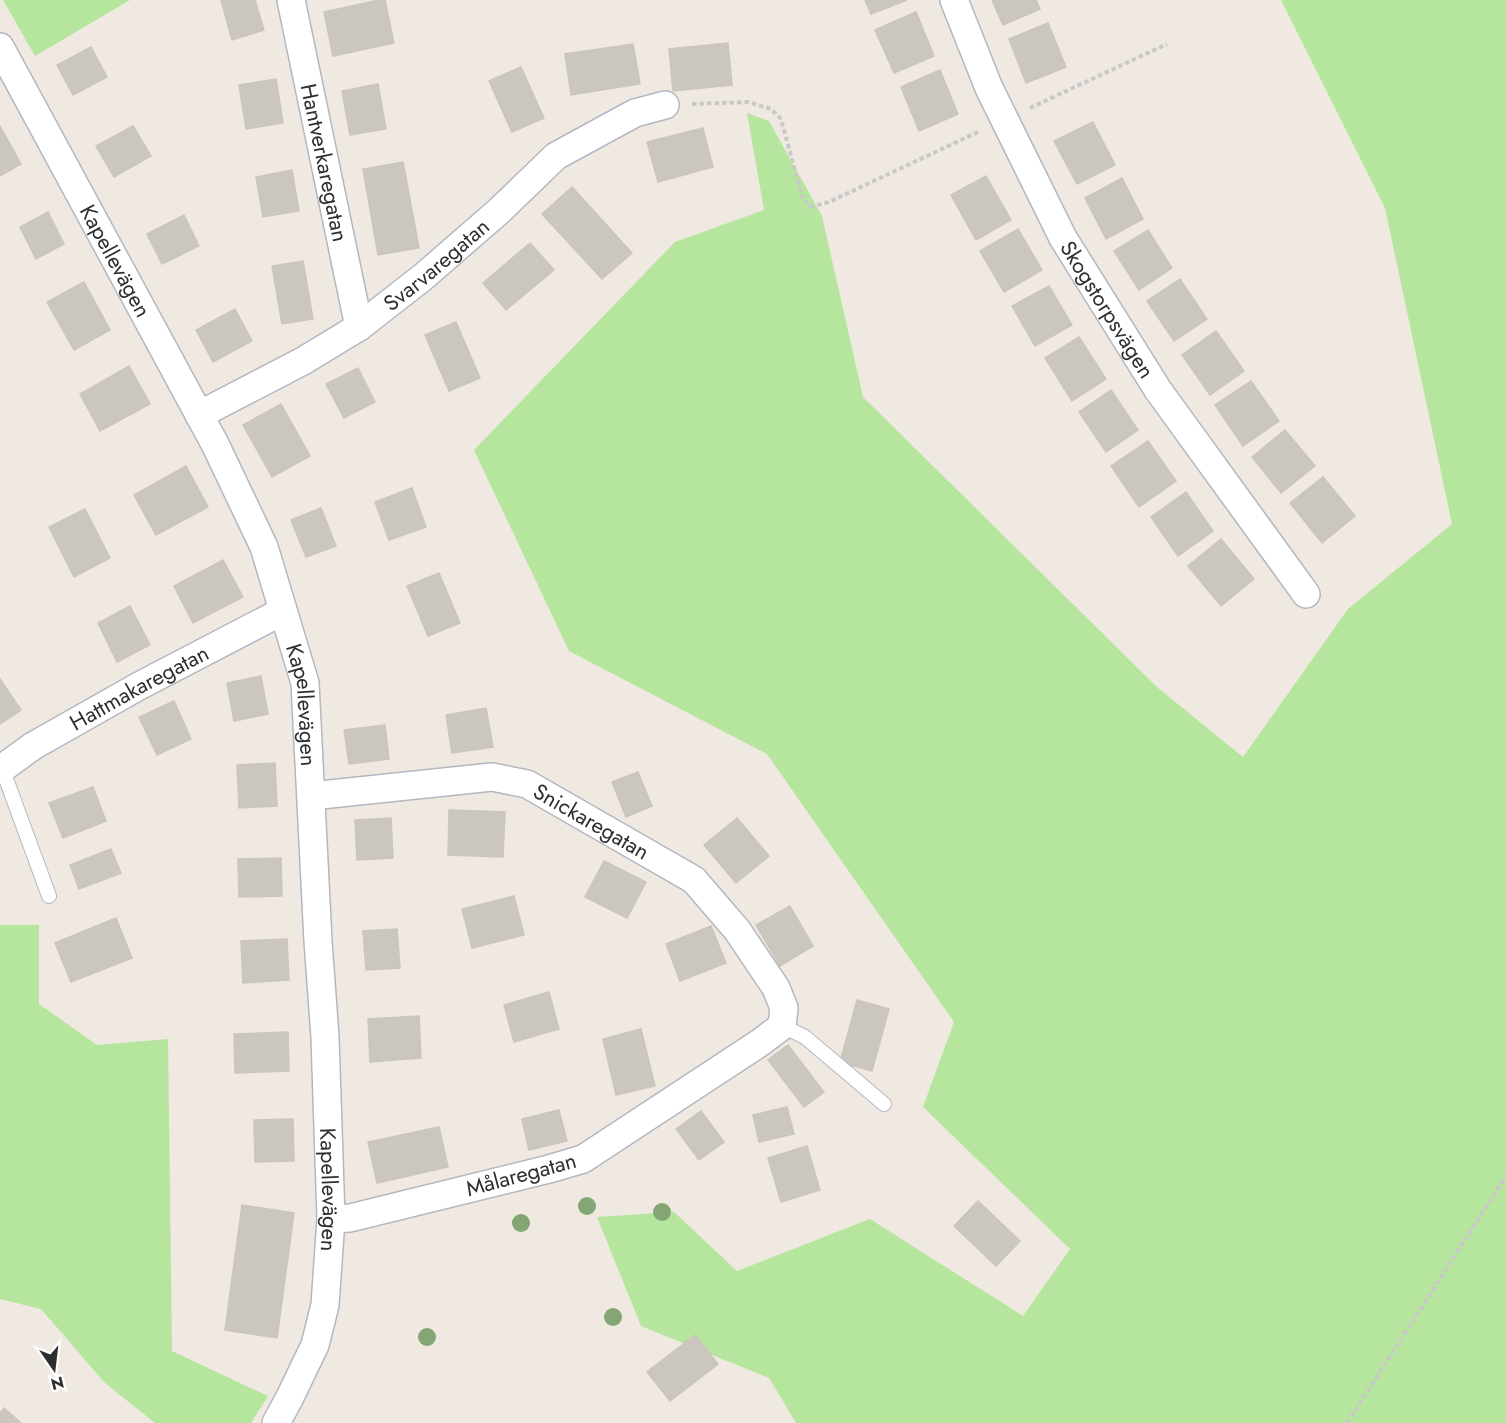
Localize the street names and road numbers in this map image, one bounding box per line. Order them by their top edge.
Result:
street label: Hantverkaregatan [293,81,357,245]
street label: Kapellevägen [72,199,159,323]
street label: Svarvaregatan [376,210,496,318]
street label: Skogstorpsvägen [1052,234,1163,384]
street label: Hattmakaregatan [64,637,214,738]
street label: Kapellevägen [278,640,325,767]
street label: Snickaregatan [527,775,655,867]
street label: Kapellevägen [312,1127,347,1253]
street label: Målaregatan [462,1144,580,1204]

